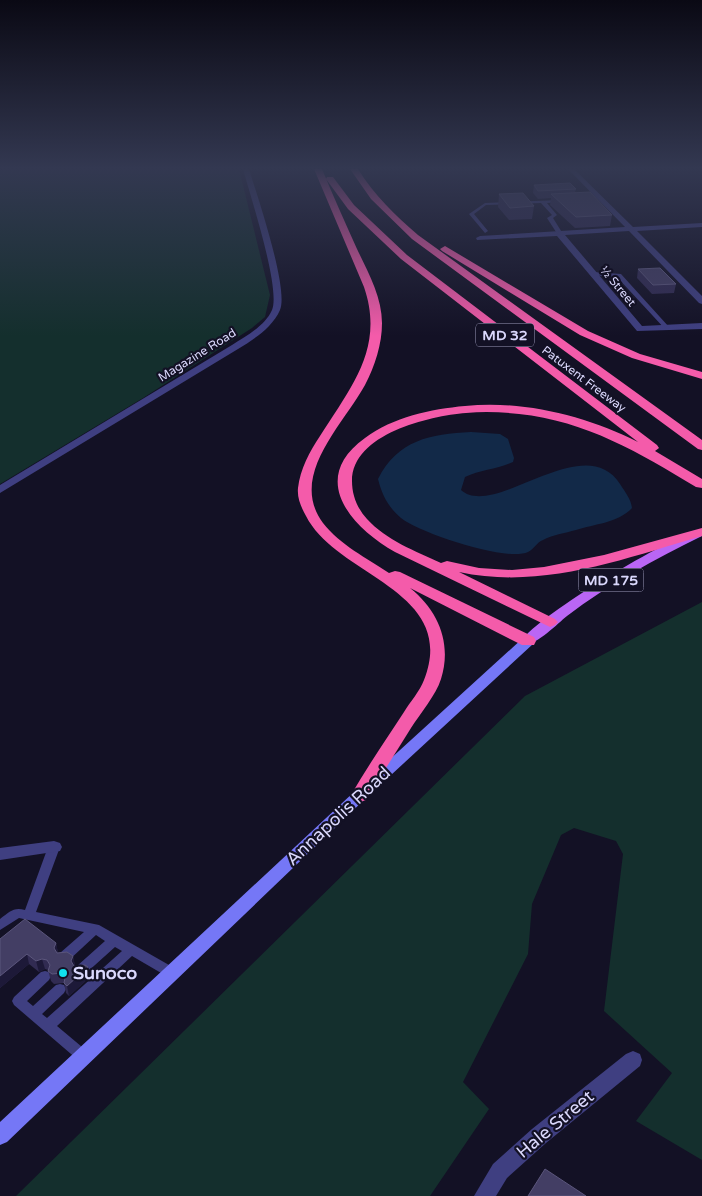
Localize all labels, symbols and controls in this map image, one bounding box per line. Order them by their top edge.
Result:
street label: ½ Street [597,263,639,309]
road number: MD 32 [476,324,534,346]
street label: Magazine Road [156,325,238,385]
street label: Patuxent Freeway [539,343,629,415]
road number: MD 175 [578,568,644,592]
street label: Annapolis Road [281,762,395,870]
place label: Sunoco [73,962,137,984]
marker: Sunoco [57,967,69,979]
street label: Hale Street [512,1085,598,1163]

